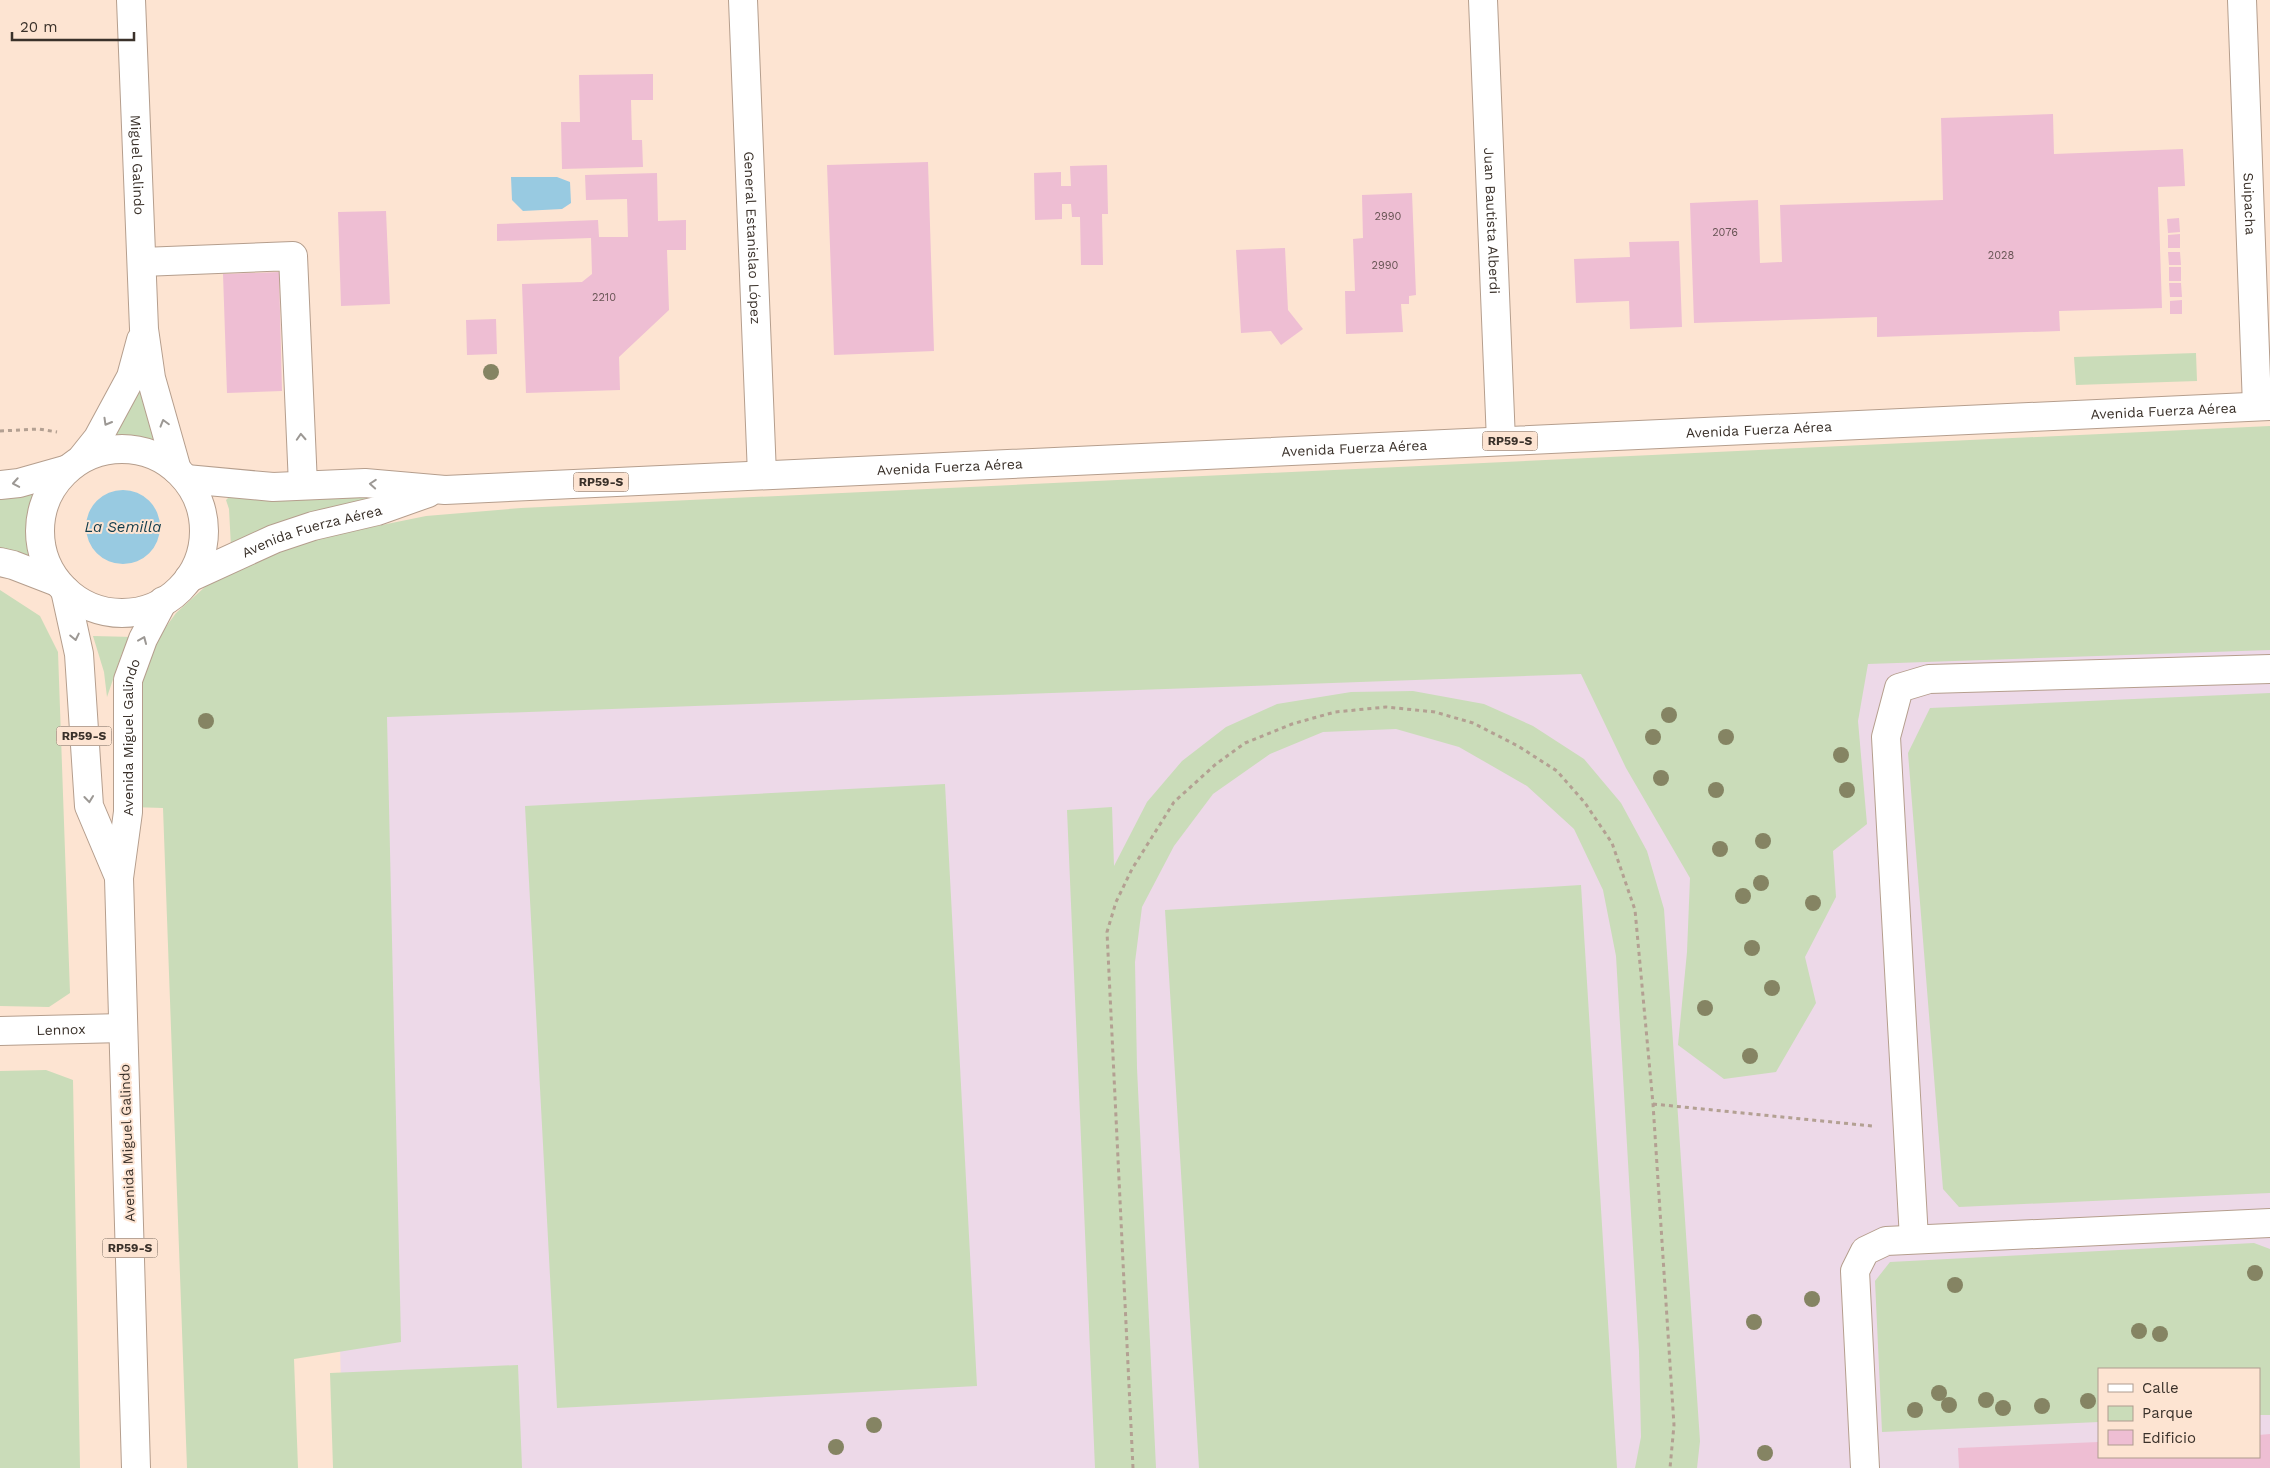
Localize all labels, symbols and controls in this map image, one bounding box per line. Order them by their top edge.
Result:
scale bar [12,10,135,42]
text: 20 m [20,18,58,36]
street label: Miguel Galindo [128,114,147,215]
street label: Juan Bautista Alberdi [1481,147,1503,294]
street label: General Estanislao López [741,151,764,325]
street label: Suipacha [2240,172,2259,235]
house number: 2990 [1375,210,1402,223]
house number: 2076 [1712,226,1738,239]
house number: 2028 [1988,249,2014,262]
house number: 2990 [1372,259,1399,272]
house number: 2210 [592,291,616,304]
street label: Avenida Fuerza Aérea [2090,400,2237,422]
one-way arrow [104,417,114,426]
street label: Avenida Fuerza Aérea [1685,418,1832,441]
one-way arrow [160,420,170,428]
road number: RP59-S [1482,432,1538,451]
one-way arrow [296,433,306,440]
street label: Avenida Fuerza Aérea [1281,437,1428,459]
street label: Avenida Fuerza Aérea [876,455,1023,478]
road number: RP59-S [574,472,628,492]
one-way arrow [11,477,20,487]
one-way arrow [368,479,376,490]
street label: Avenida Fuerza Aérea [239,502,384,561]
water label: La Semilla [85,518,162,536]
one-way arrow [70,633,80,642]
one-way arrow [137,636,148,645]
street label: Avenida Miguel Galindo [119,656,143,816]
road number: RP59-S [56,726,112,746]
one-way arrow [83,795,94,803]
street label: Lennox [36,1021,86,1038]
street label: Avenida Miguel Galindo [116,1064,138,1222]
road number: RP59-S [102,1238,158,1258]
legend [2098,1368,2260,1458]
text: Calle [2142,1379,2179,1397]
text: Parque [2142,1404,2193,1422]
text: Edificio [2142,1429,2196,1447]

